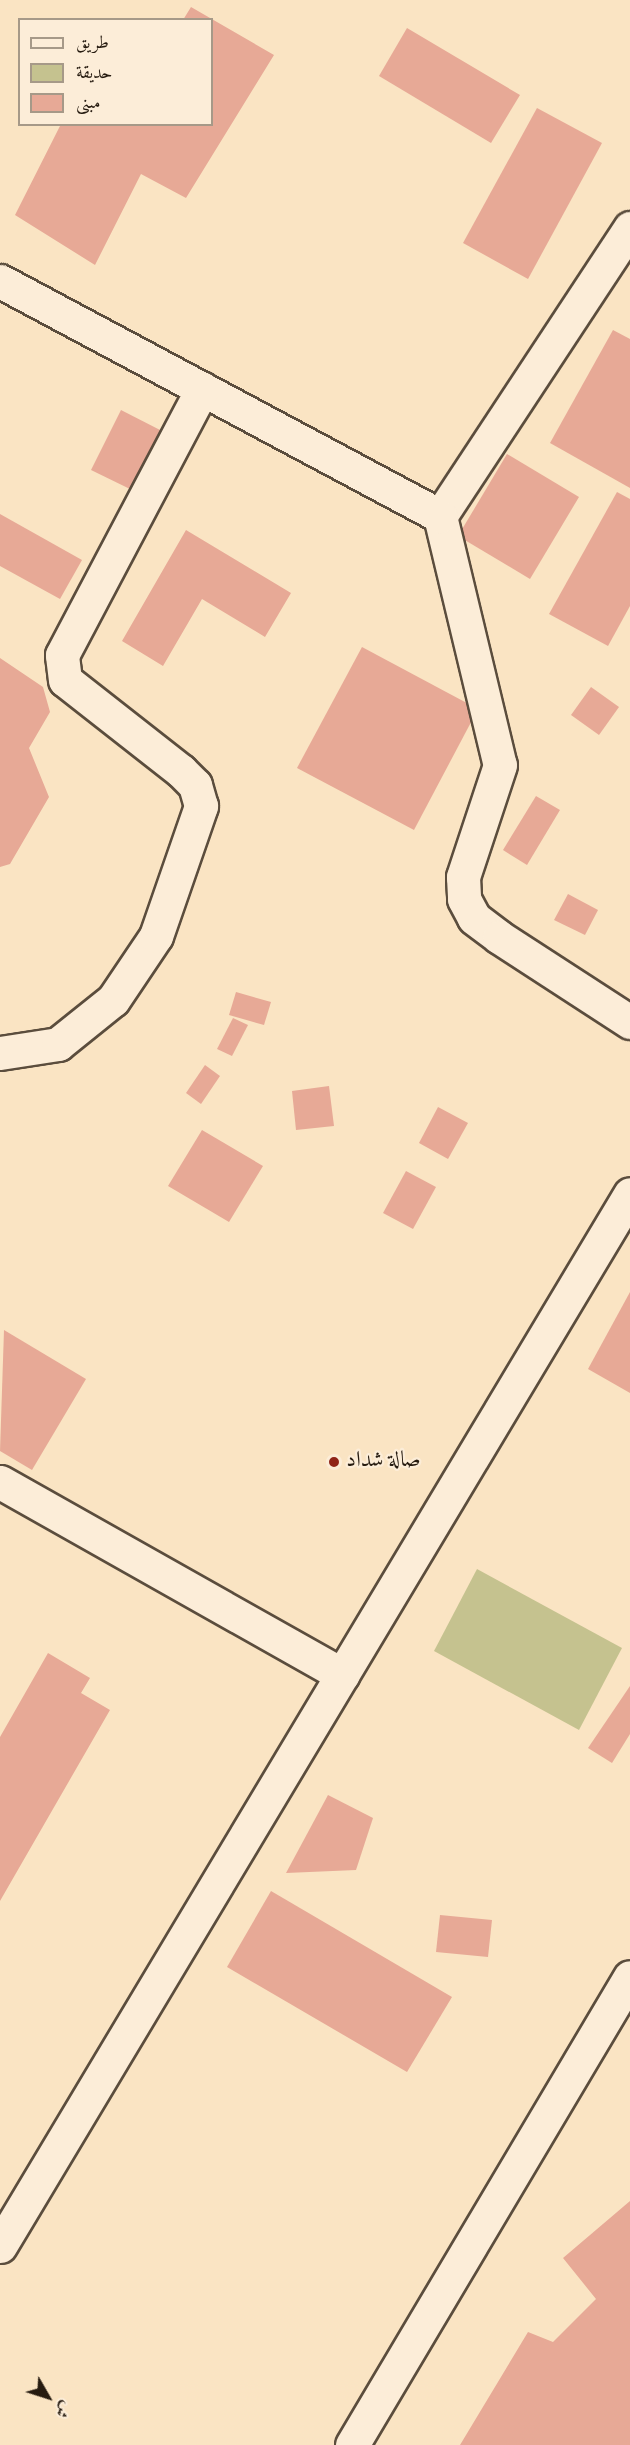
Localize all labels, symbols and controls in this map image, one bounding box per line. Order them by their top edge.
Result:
legend [18,18,213,126]
text: طريق [76,31,109,57]
text: حديقة [76,61,112,87]
text: مبنى [76,91,101,117]
place label: صالة شداد [346,1449,421,1475]
marker: صالة شداد [327,1455,341,1469]
north arrow [18,2367,78,2427]
text: ش [48,2395,76,2422]

